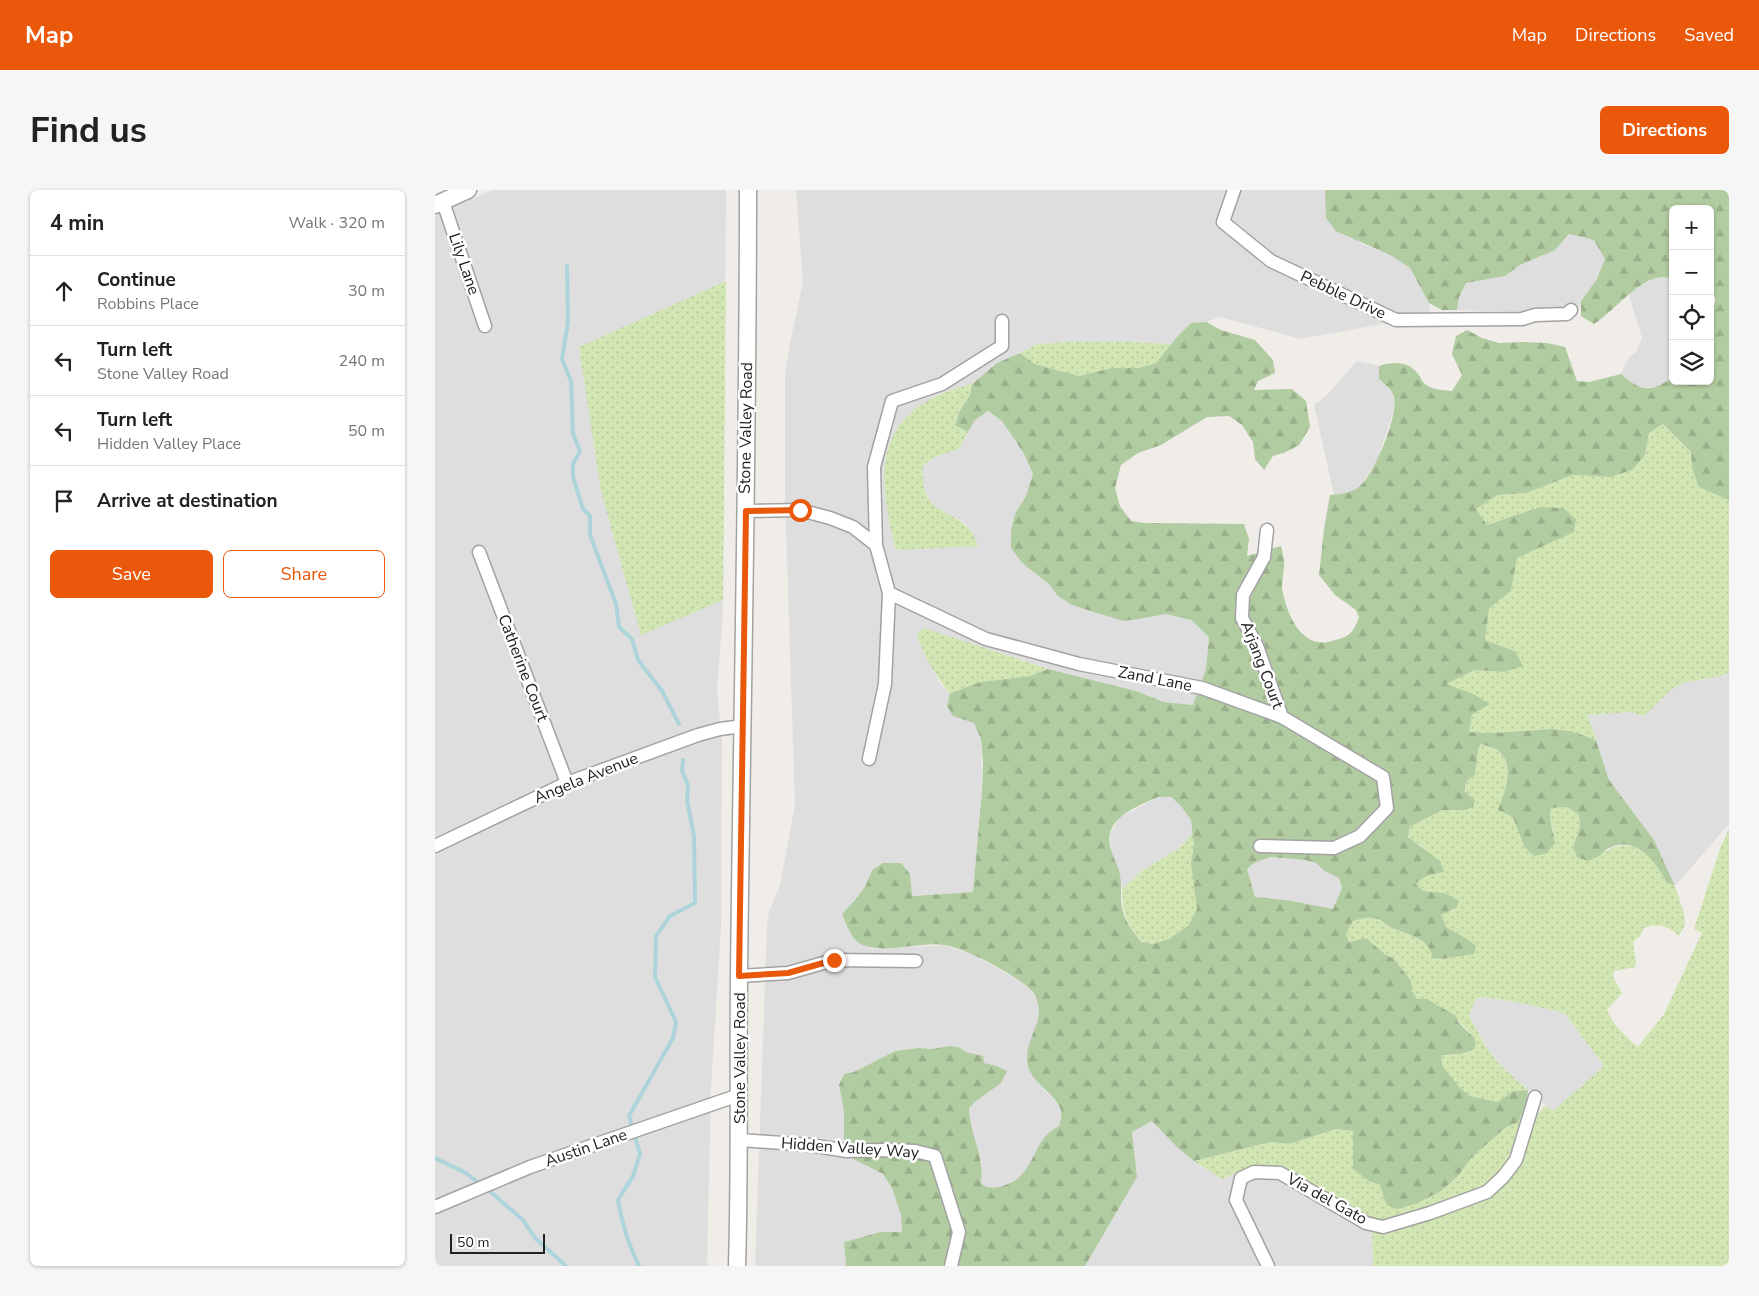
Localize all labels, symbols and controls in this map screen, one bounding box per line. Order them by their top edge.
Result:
text: Map [25,19,73,51]
text: Map [1512,23,1547,47]
text: Directions [1575,23,1656,47]
text: Saved [1684,23,1734,47]
button: Directions [1600,106,1729,154]
text: Find us [30,107,147,154]
map controls [1669,205,1714,385]
button: + [1669,205,1714,250]
text: 4 min [50,209,104,237]
text: Walk · 320 m [289,212,385,234]
street label: Lily Lane [443,230,485,298]
button: − [1669,250,1714,295]
street label: Pebble Drive [1297,266,1389,324]
text: Continue [97,267,176,293]
icon: ahead [50,277,78,305]
text: 30 m [348,280,385,302]
text: Robbins Place [97,293,199,315]
button: locate [1669,295,1714,340]
text: Turn left [97,337,172,363]
button: layers [1669,340,1714,385]
icon: left [50,347,78,375]
text: 240 m [338,350,385,372]
street label: Stone Valley Road [734,362,758,494]
text: Stone Valley Road [97,363,229,385]
text: Turn left [97,407,172,433]
icon: left [50,417,78,445]
text: 50 m [348,420,385,442]
text: Hidden Valley Place [97,433,241,455]
icon: arrive [50,487,78,515]
text: Arrive at destination [97,488,278,514]
route start [789,499,812,522]
button: Save [50,550,213,598]
button: Share [223,550,385,598]
street label: Catherine Court [492,611,554,725]
street label: Arjang Court [1235,618,1289,712]
street label: Zand Lane [1116,661,1194,697]
street label: Angela Avenue [531,747,641,809]
route end [823,949,846,972]
street label: Stone Valley Road [729,992,751,1124]
street label: Austin Lane [542,1124,630,1172]
street label: Hidden Valley Way [780,1132,921,1164]
street label: Via del Gato [1282,1167,1371,1230]
scale bar [450,1231,545,1254]
text: 50 m [457,1233,489,1252]

